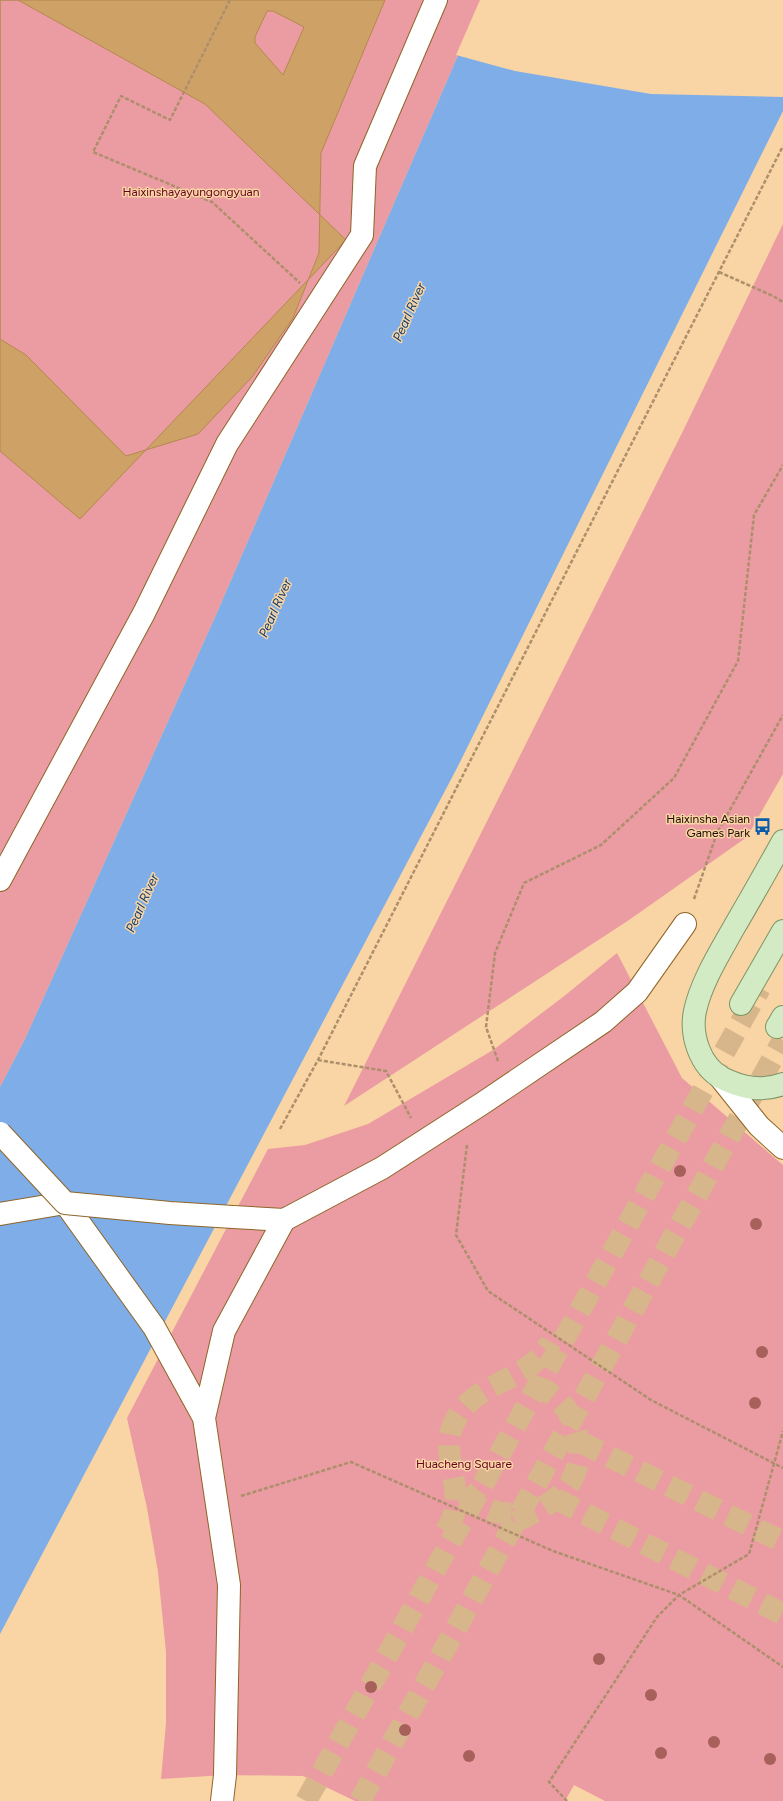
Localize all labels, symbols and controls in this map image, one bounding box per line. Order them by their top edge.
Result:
park label: Haixinshayayungongyuan [123,185,260,199]
water label: Pearl River [390,280,429,343]
water label: Pearl River [256,576,295,639]
place label: Haixinsha Asian Games Park [666,812,750,840]
bus stop icon: Haixinsha Asian Games Park [753,816,773,836]
water label: Pearl River [123,871,162,934]
park label: Huacheng Square [416,1457,512,1471]

